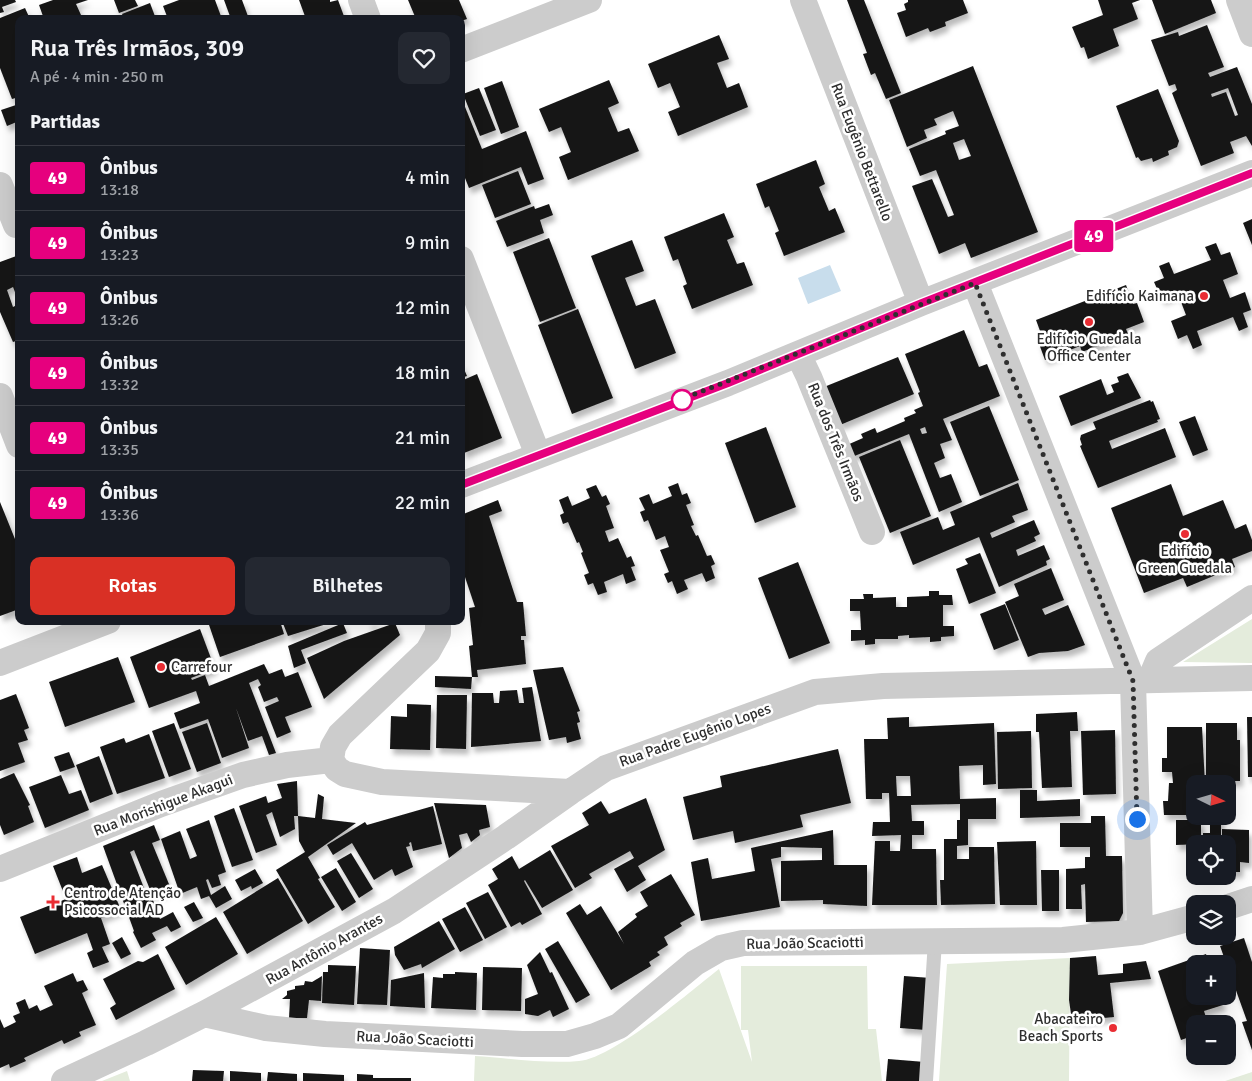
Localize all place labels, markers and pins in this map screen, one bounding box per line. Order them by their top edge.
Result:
place label: Edifício Kaimana [1086,287,1194,305]
marker: Edifício Kaimana [1198,290,1210,302]
marker: Edifício Guedala Office Center [1083,316,1095,328]
place label: Edifício Guedala Office Center [1036,330,1142,365]
unlabelled marker [671,389,693,411]
marker: Edifício Green Guedala [1179,528,1191,540]
place label: Edifício Green Guedala [1138,542,1232,577]
place label: Carrefour [171,658,233,676]
marker: Carrefour [155,661,167,673]
place label: Centro de Atenção Psicossocial AD [64,884,181,919]
marker: Centro de Atenção Psicossocial AD [46,895,60,909]
place label: Abacateiro Beach Sports [1019,1010,1103,1045]
marker: Abacateiro Beach Sports [1107,1022,1119,1034]

